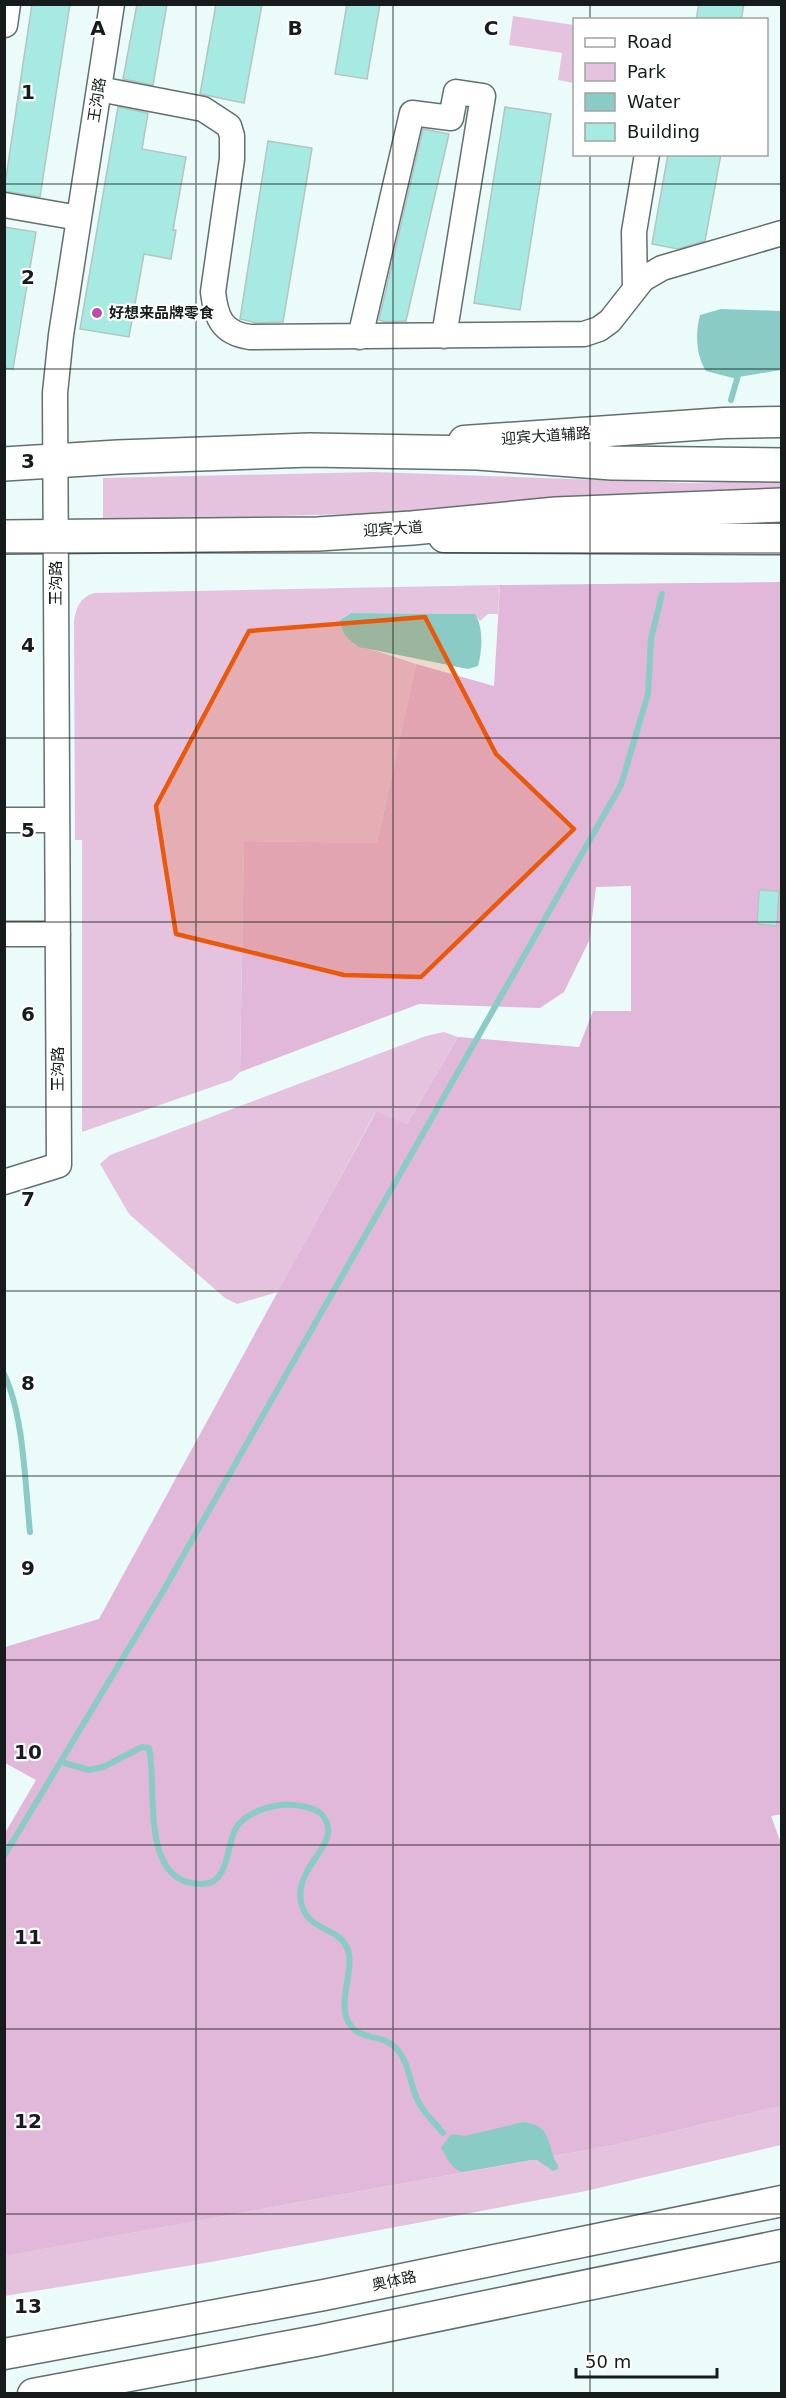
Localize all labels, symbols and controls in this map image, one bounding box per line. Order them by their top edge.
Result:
text: A [90,16,106,40]
text: B [287,16,303,40]
text: C [484,16,498,40]
legend [573,18,768,156]
text: Road [627,31,672,52]
text: Park [627,61,666,82]
street label: 王沟路 [85,76,109,124]
text: 1 [21,80,35,104]
text: Water [627,91,681,112]
text: Building [627,121,700,142]
text: 2 [21,265,35,289]
place label: 好想来品牌零食 [109,304,214,322]
marker: 好想来品牌零食 [90,306,104,320]
street label: 迎宾大道辅路 [500,424,592,448]
text: 3 [21,449,35,473]
street label: 迎宾大道 [362,518,424,540]
street label: 王沟路 [47,560,65,606]
text: 4 [21,633,35,657]
text: 5 [21,818,35,842]
text: 6 [21,1002,35,1026]
street label: 王沟路 [49,1046,67,1092]
text: 7 [21,1187,35,1211]
text: 8 [21,1371,35,1395]
text: 9 [21,1556,35,1580]
text: 10 [14,1740,42,1764]
text: 11 [14,1925,42,1949]
text: 12 [14,2109,42,2133]
street label: 奥体路 [370,2268,418,2294]
text: 13 [14,2294,42,2318]
scale bar [576,2341,717,2379]
text: 50 m [585,2351,631,2372]

